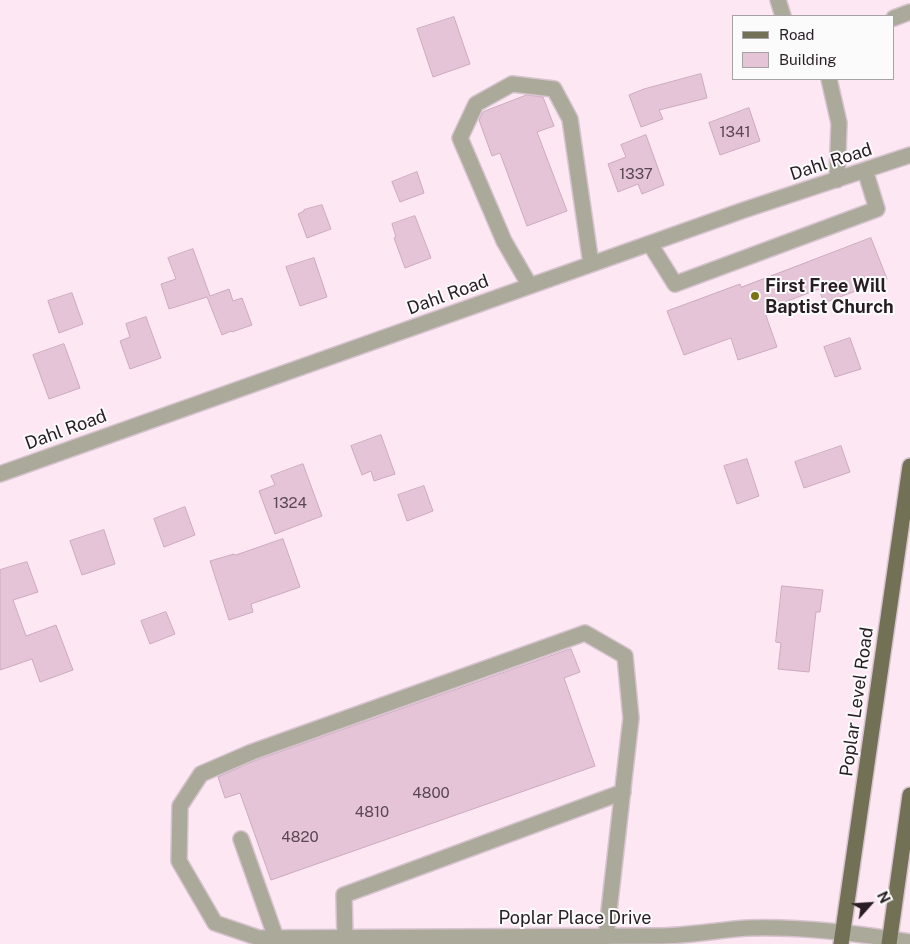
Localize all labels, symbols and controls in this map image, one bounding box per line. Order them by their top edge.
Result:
legend [732,15,895,80]
text: Road [779,26,815,43]
text: Building [779,51,837,68]
house number: 1341 [719,123,751,141]
street label: Dahl Road [787,139,875,185]
house number: 1337 [619,165,653,183]
street label: Dahl Road [404,270,492,320]
place label: First Free Will Baptist Church [765,275,894,318]
marker: First Free Will Baptist Church [749,290,761,302]
street label: Dahl Road [22,405,110,455]
house number: 1324 [273,494,307,512]
street label: Poplar Level Road [836,626,878,778]
house number: 4800 [412,784,450,802]
house number: 4810 [355,803,389,821]
house number: 4820 [281,828,319,846]
north arrow [845,879,895,929]
text: N [874,889,893,906]
street label: Poplar Place Drive [498,907,652,929]

